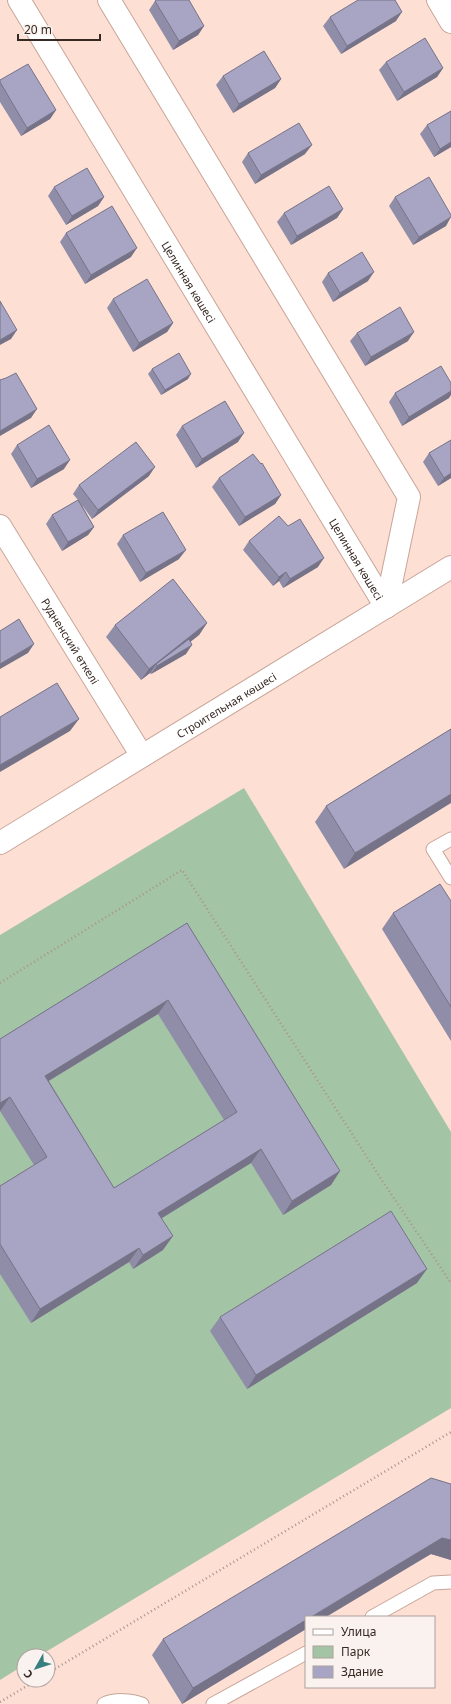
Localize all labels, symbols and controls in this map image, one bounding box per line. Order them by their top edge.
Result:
scale bar [18,16,100,42]
text: 20 m [24,21,52,38]
street label: Целинная көшесі [159,238,220,325]
street label: Целинная көшесі [326,515,387,602]
street label: Рудненский өткелі [39,595,103,687]
street label: Строительная көшесі [173,668,279,741]
legend [305,1616,435,1688]
text: Улица [341,1623,376,1640]
text: Парк [341,1643,371,1660]
north arrow [16,1648,56,1688]
text: Здание [341,1663,384,1680]
text: С [20,1667,36,1682]

